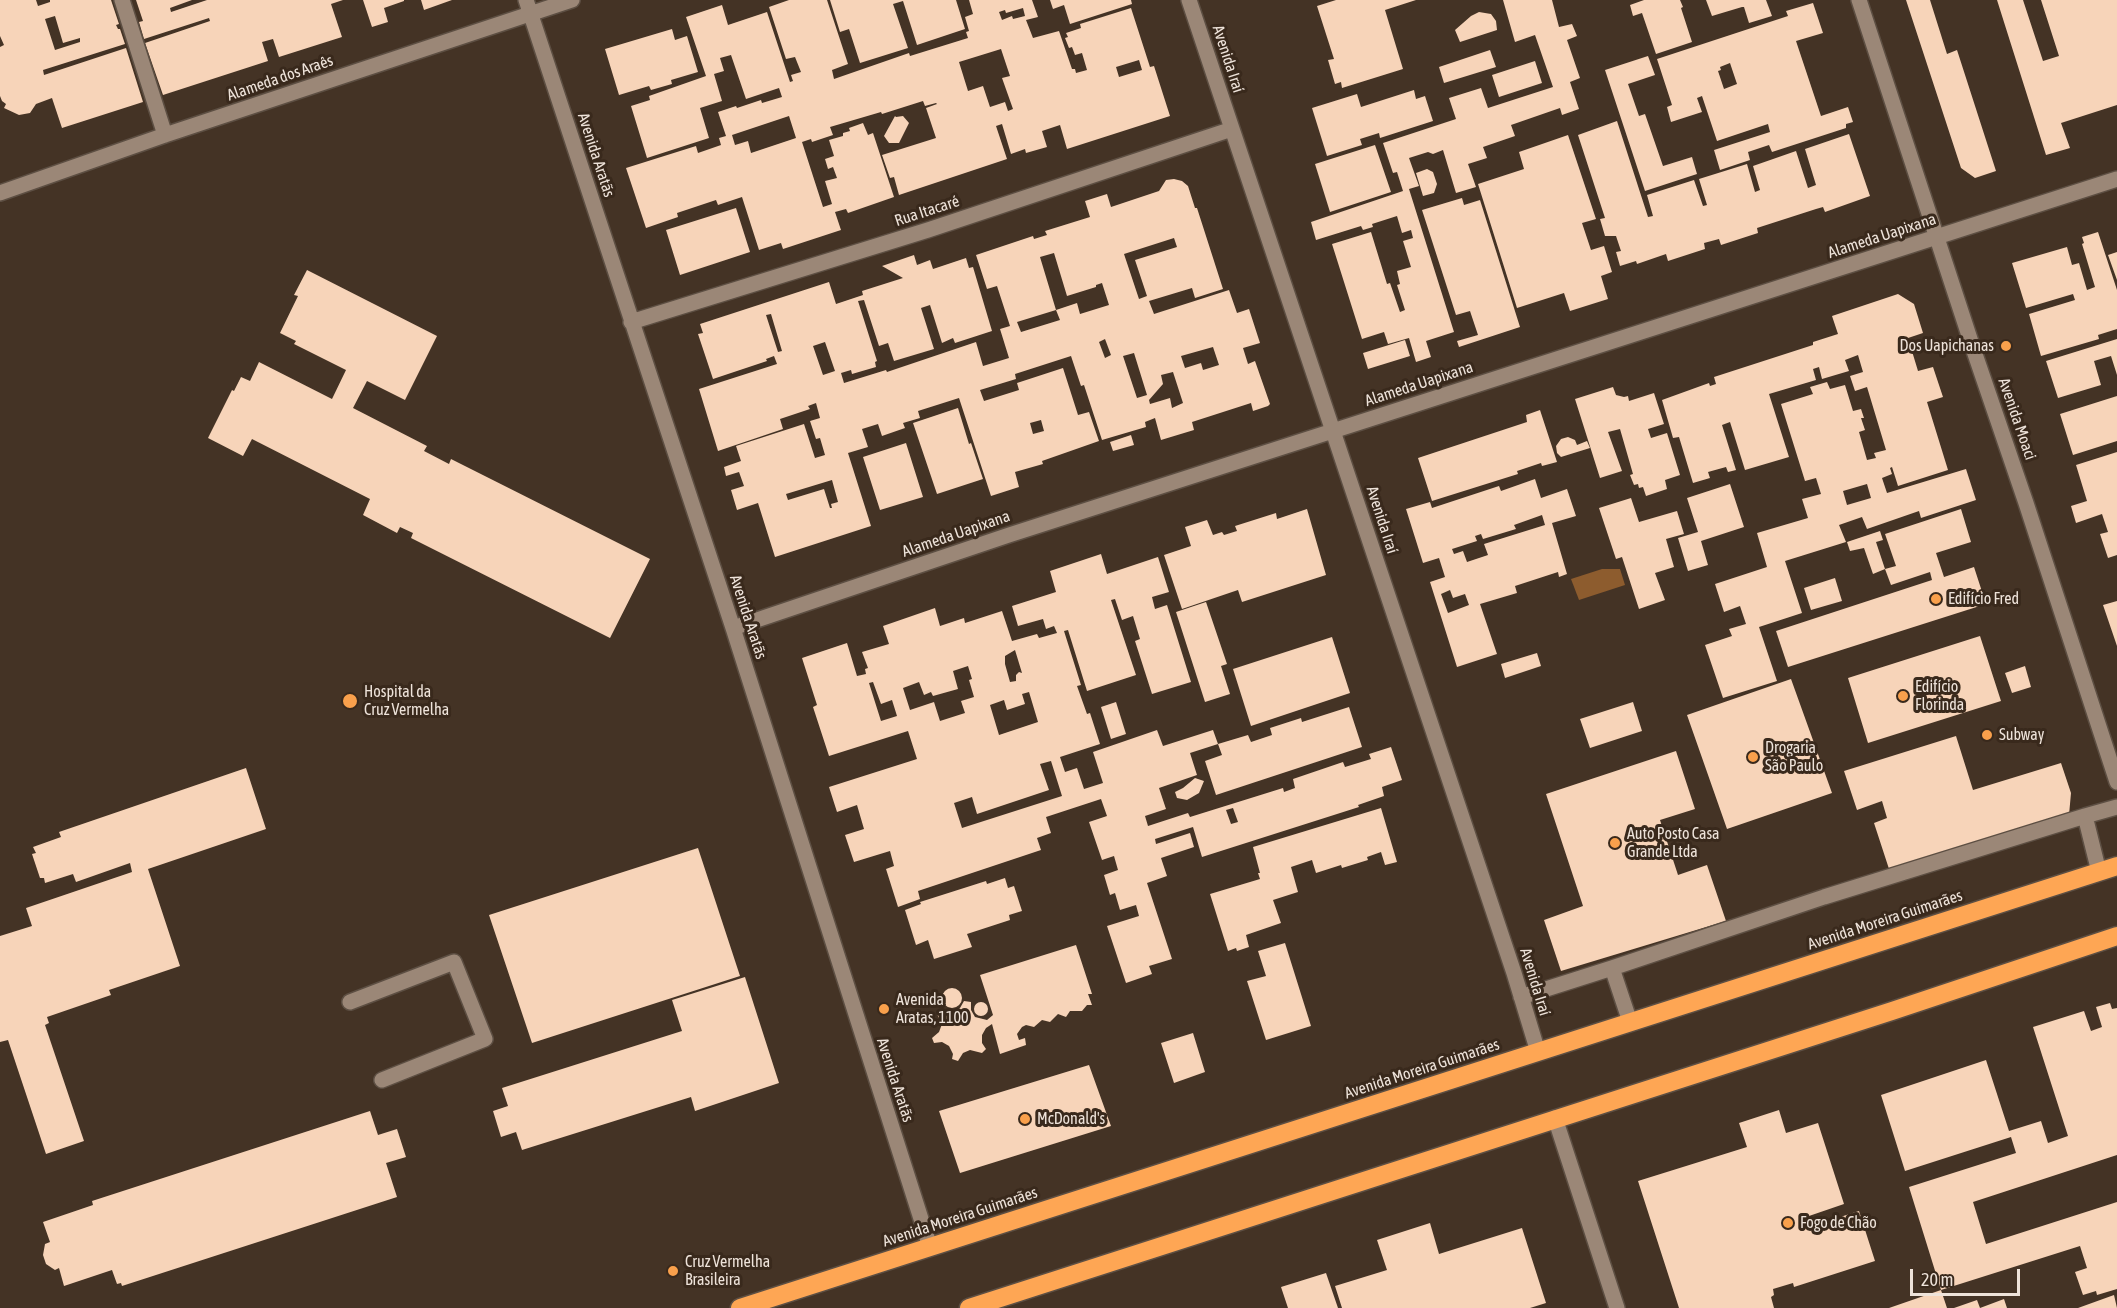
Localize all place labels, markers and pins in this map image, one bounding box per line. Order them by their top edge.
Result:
place label: Dos Uapichanas [1900,336,1994,356]
marker: Dos Uapichanas [1999,339,2013,353]
place label: Edifício Fred [1948,589,2019,609]
marker: Edifício Fred [1929,592,1943,606]
place label: Edifício Florinda [1915,677,1964,715]
place label: Hospital da Cruz Vermelha [364,682,449,720]
marker: Edifício Florinda [1896,689,1910,703]
marker: Hospital da Cruz Vermelha [341,692,359,710]
place label: Subway [1999,725,2044,745]
marker: Subway [1980,728,1994,742]
place label: Drogaria São Paulo [1765,738,1823,776]
marker: Drogaria São Paulo [1746,750,1760,764]
place label: Auto Posto Casa Grande Ltda [1627,824,1719,862]
marker: Auto Posto Casa Grande Ltda [1608,836,1622,850]
place label: Avenida Aratas, 1100 [896,990,968,1028]
marker: Avenida Aratas, 1100 [877,1002,891,1016]
place label: McDonald's [1037,1109,1105,1129]
marker: McDonald's [1018,1112,1032,1126]
place label: Fogo de Chão [1800,1213,1877,1233]
marker: Fogo de Chão [1781,1216,1795,1230]
place label: Cruz Vermelha Brasileira [685,1252,770,1290]
marker: Cruz Vermelha Brasileira [666,1264,680,1278]

